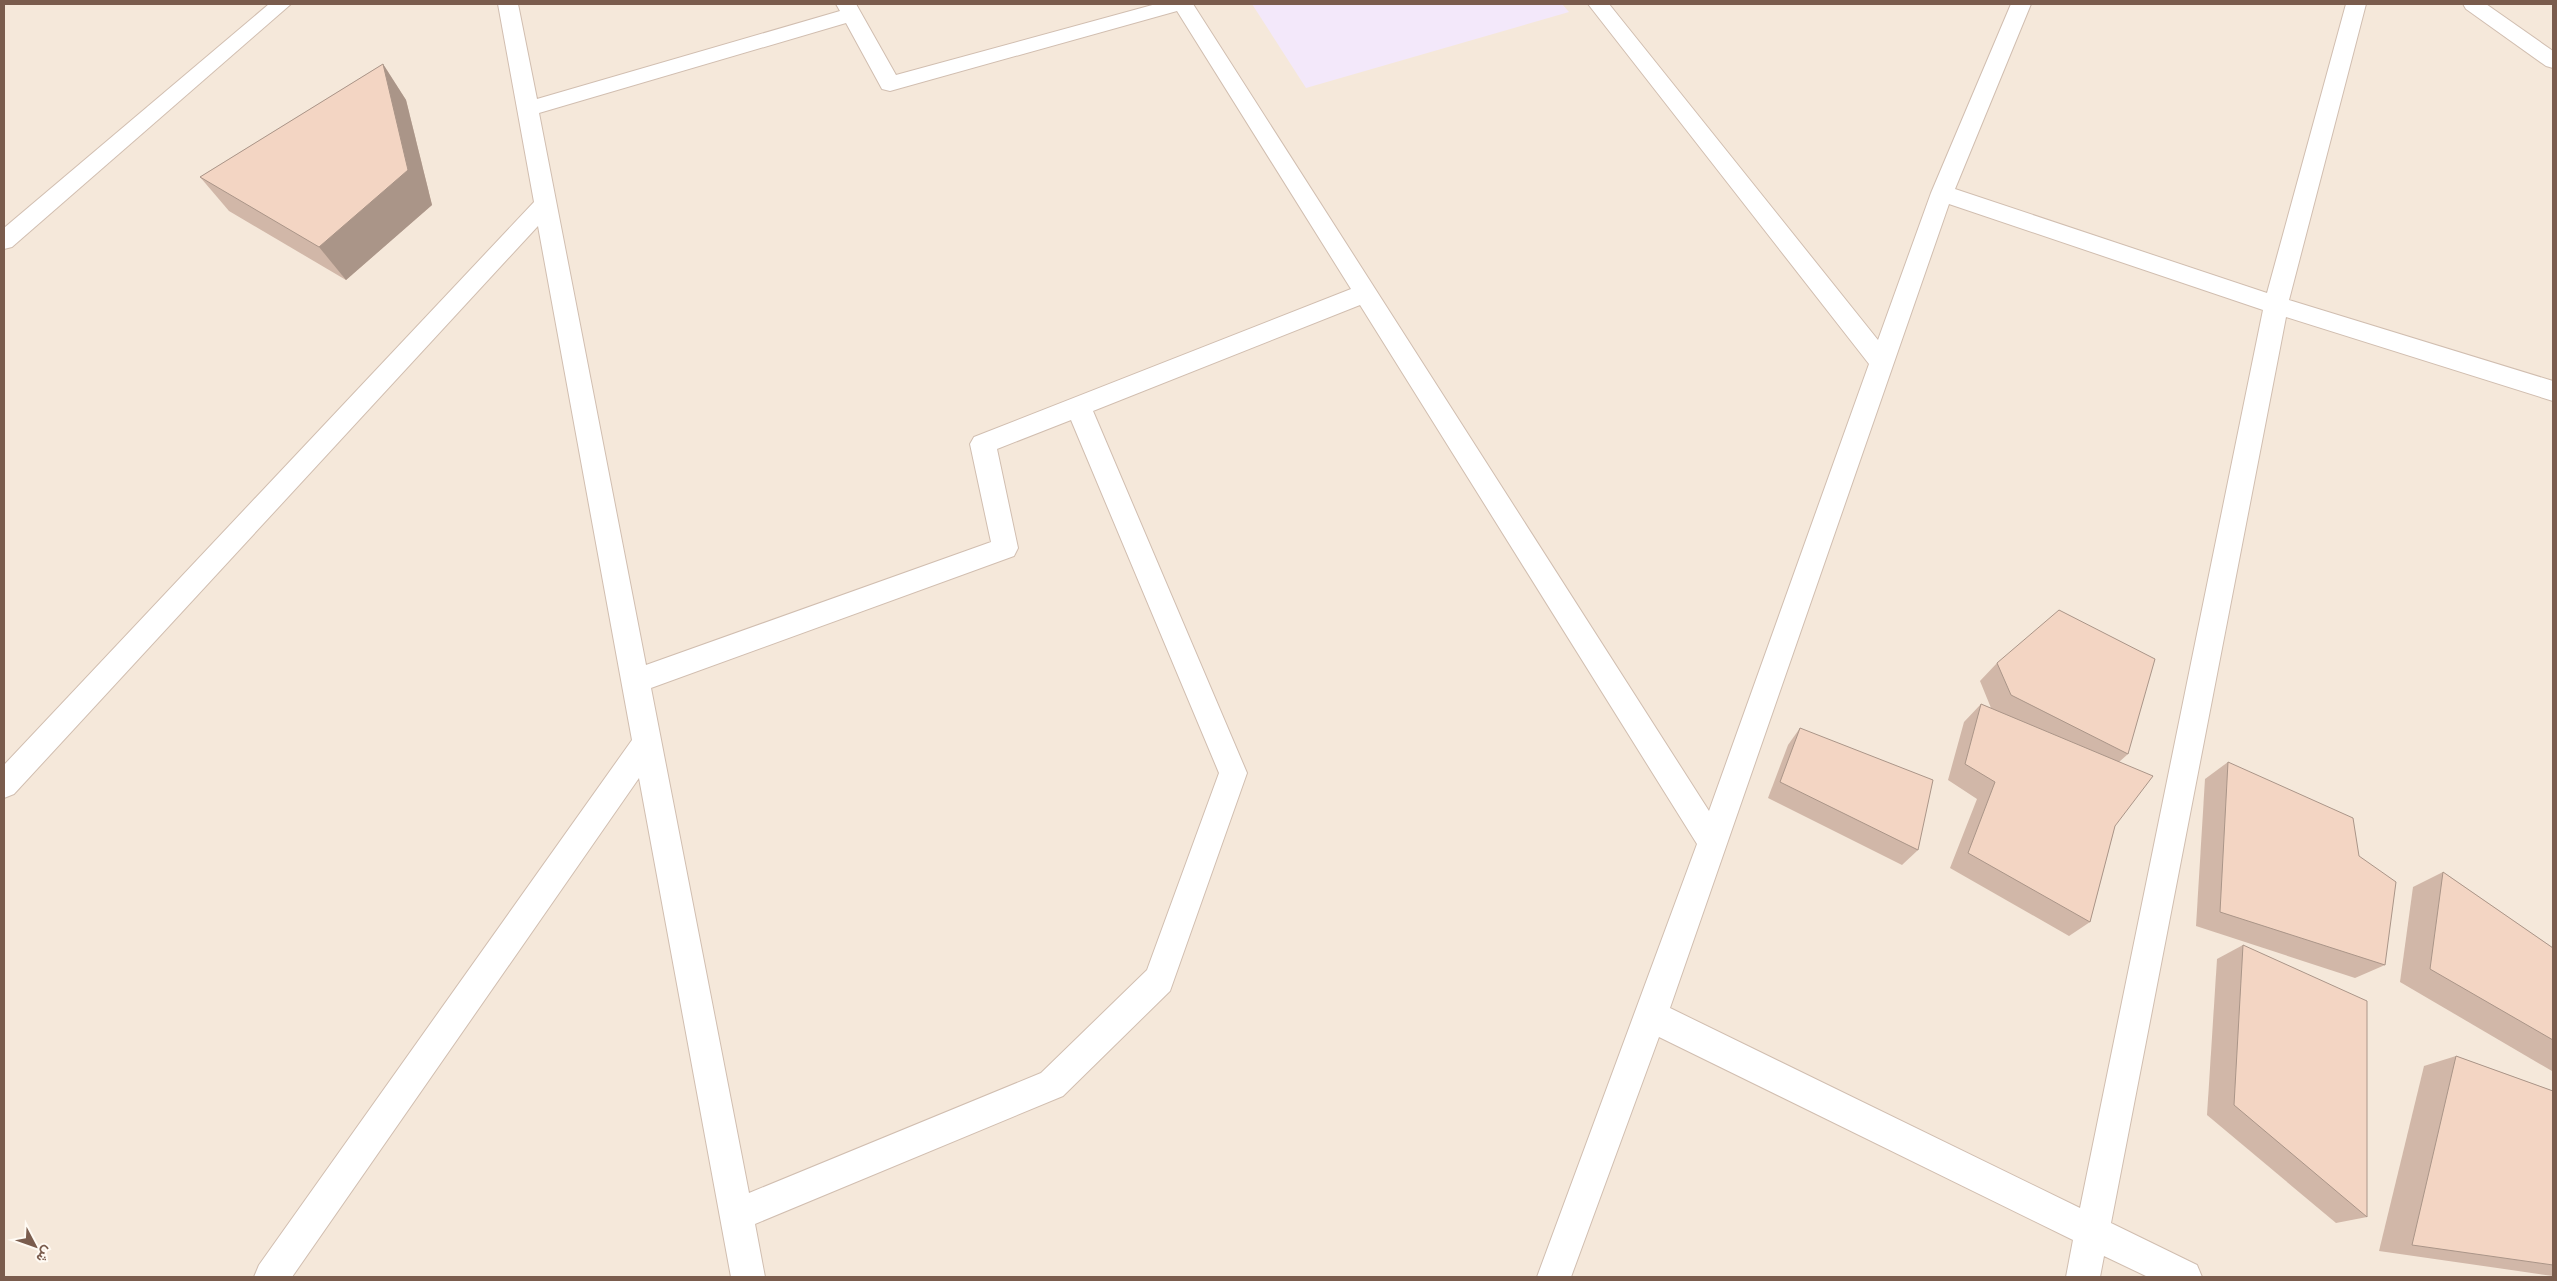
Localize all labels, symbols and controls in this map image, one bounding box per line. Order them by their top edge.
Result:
north arrow [10,1221,60,1271]
text: ش [32,1242,56,1266]

